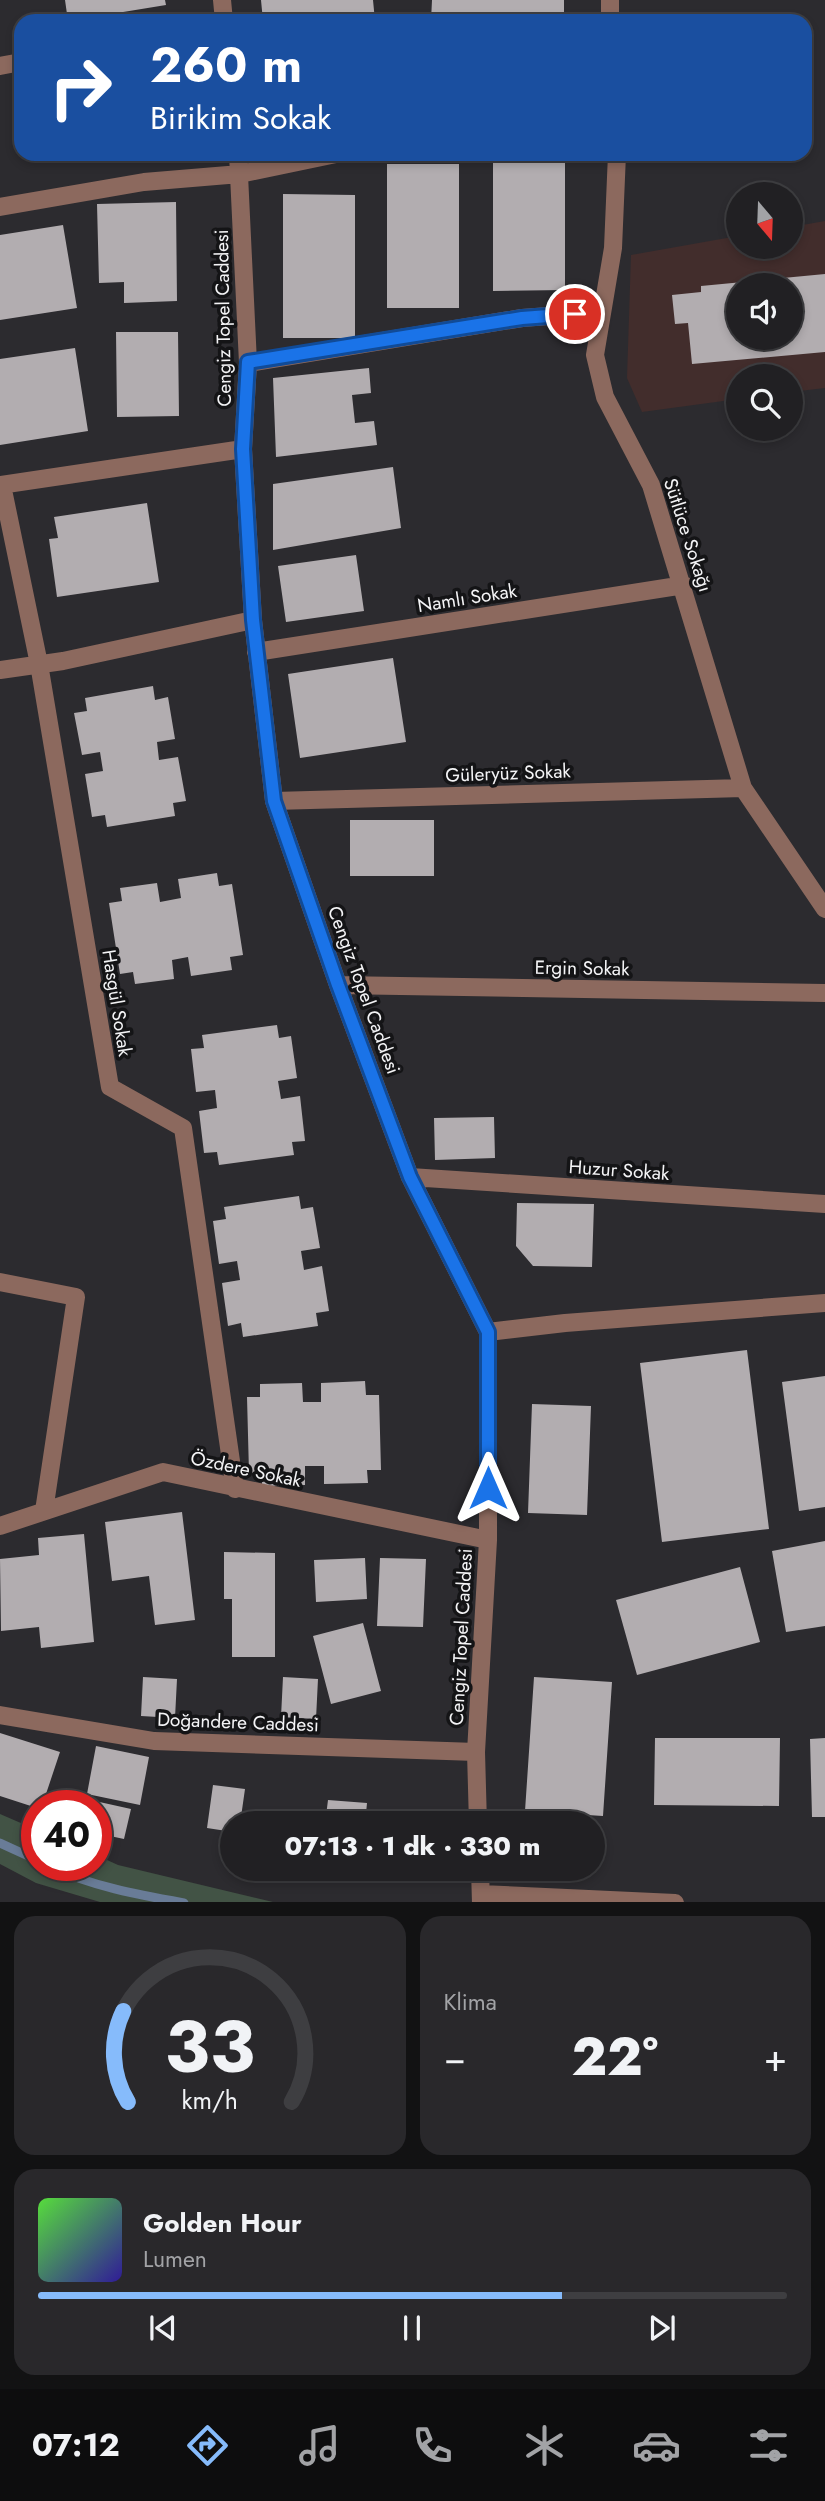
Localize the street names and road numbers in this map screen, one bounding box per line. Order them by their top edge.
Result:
street label: Cengiz Topel Caddesi [208,229,238,407]
street label: Sütlüce Sokağı [657,475,719,595]
street label: Namlı Sokak [415,577,519,619]
street label: Güleryüz Sokak [445,757,572,789]
street label: Cengiz Topel Caddesi [321,902,407,1078]
street label: Hasgül Sokak [95,948,139,1059]
street label: Ergin Sokak [534,954,630,982]
street label: Huzur Sokak [568,1153,671,1187]
street label: Özdere Sokak [188,1444,305,1494]
street label: Cengiz Topel Caddesi [443,1548,479,1726]
street label: Doğandere Caddesi [157,1706,319,1738]

